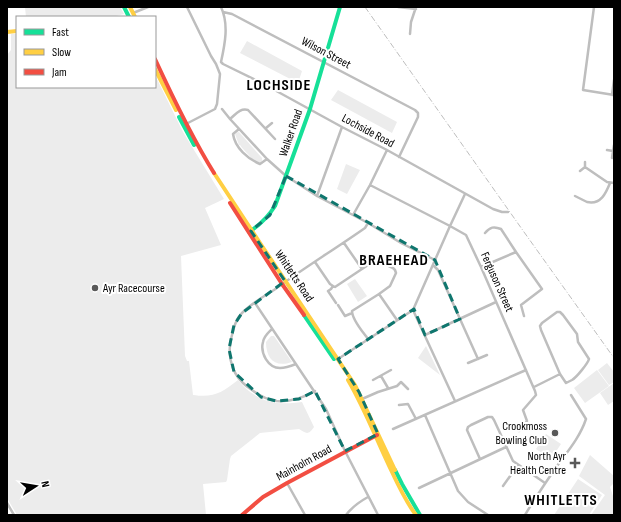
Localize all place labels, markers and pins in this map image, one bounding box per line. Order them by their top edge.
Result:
place label: Ayr Racecourse [102,281,165,296]
marker: Ayr Racecourse [90,283,100,293]
place label: Crookmoss Bowling Club [495,419,547,448]
marker: Crookmoss Bowling Club [550,428,560,438]
place label: North Ayr Health Centre [510,449,567,478]
marker: North Ayr Health Centre [569,457,581,469]

